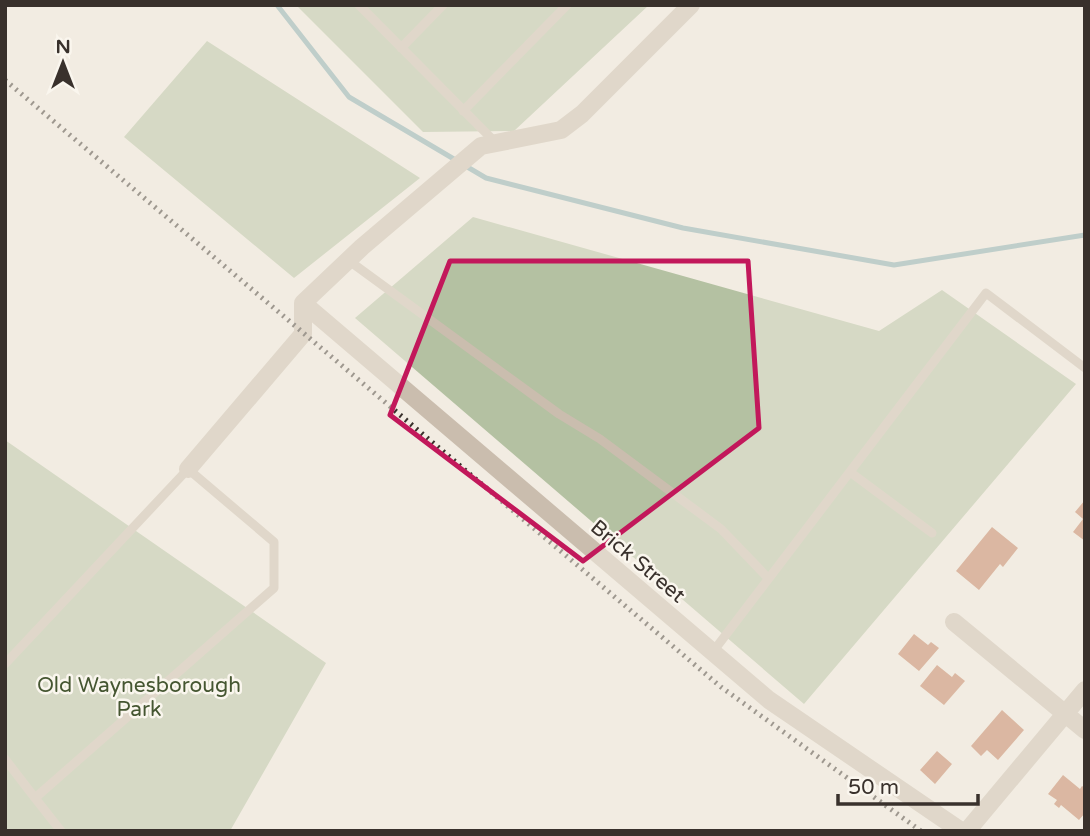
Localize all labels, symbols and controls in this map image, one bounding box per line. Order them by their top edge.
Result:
north arrow [28,28,98,98]
text: N [55,36,71,58]
street label: Brick Street [585,515,690,608]
park label: Old Waynesborough Park [37,673,241,722]
scale bar [838,762,978,806]
text: 50 m [848,775,899,800]

